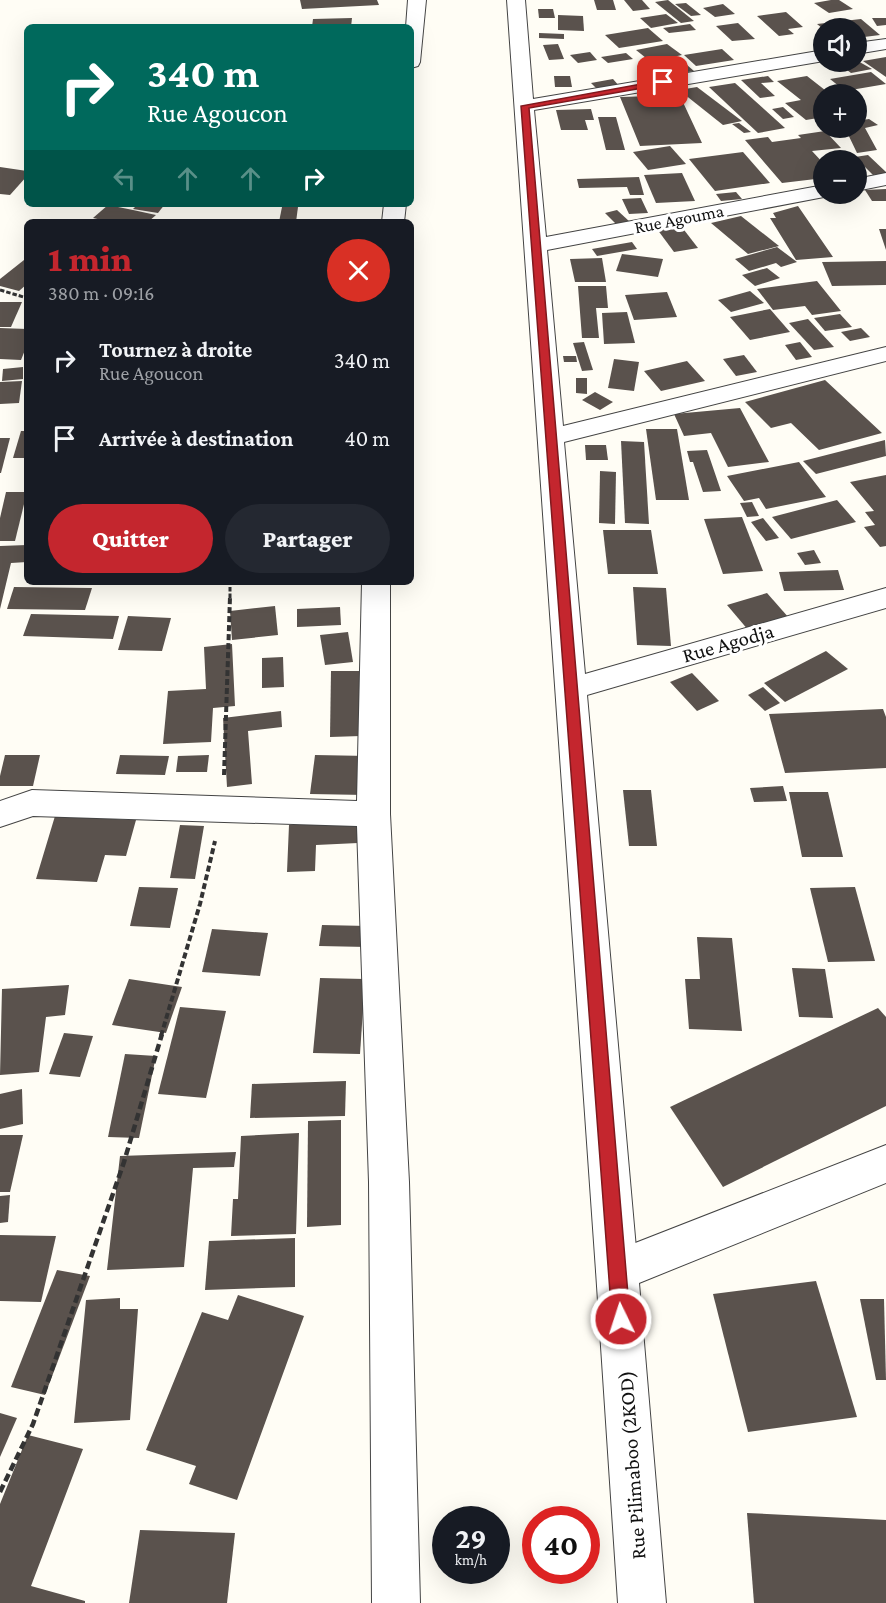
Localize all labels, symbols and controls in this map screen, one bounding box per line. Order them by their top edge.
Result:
map controls [813,18,867,204]
button: sound [813,18,867,72]
icon: right [48,48,126,126]
text: 340 m [147,49,259,96]
pin [637,56,688,107]
icon: arrive [646,65,679,98]
button: + [813,84,867,138]
text: Rue Agoucon [147,98,288,128]
button: − [813,150,867,204]
icon: left [108,162,141,195]
icon: ahead [171,162,204,195]
icon: ahead [234,162,267,195]
icon: right [297,162,330,195]
street label: Rue Agouma [633,201,725,237]
text: 1 min [48,239,132,279]
button: close [327,239,390,302]
text: 380 m · 09:16 [48,282,155,304]
text: Tournez à droite [99,337,252,362]
icon: right [48,344,81,377]
text: 340 m [334,348,390,373]
text: Rue Agoucon [99,362,203,384]
icon: arrive [48,422,81,455]
text: Arrivée à destination [99,426,293,451]
text: 40 m [345,426,390,451]
button: Quitter [48,504,213,573]
button: Partager [225,504,390,573]
street label: Rue Agodja [680,618,777,667]
position arrow [589,1287,653,1351]
street label: Rue Pilimaboo (2KOD) [613,1370,651,1560]
speed limit sign: 40 [522,1506,600,1584]
text: 29 [455,1521,487,1554]
text: km/h [455,1552,487,1568]

